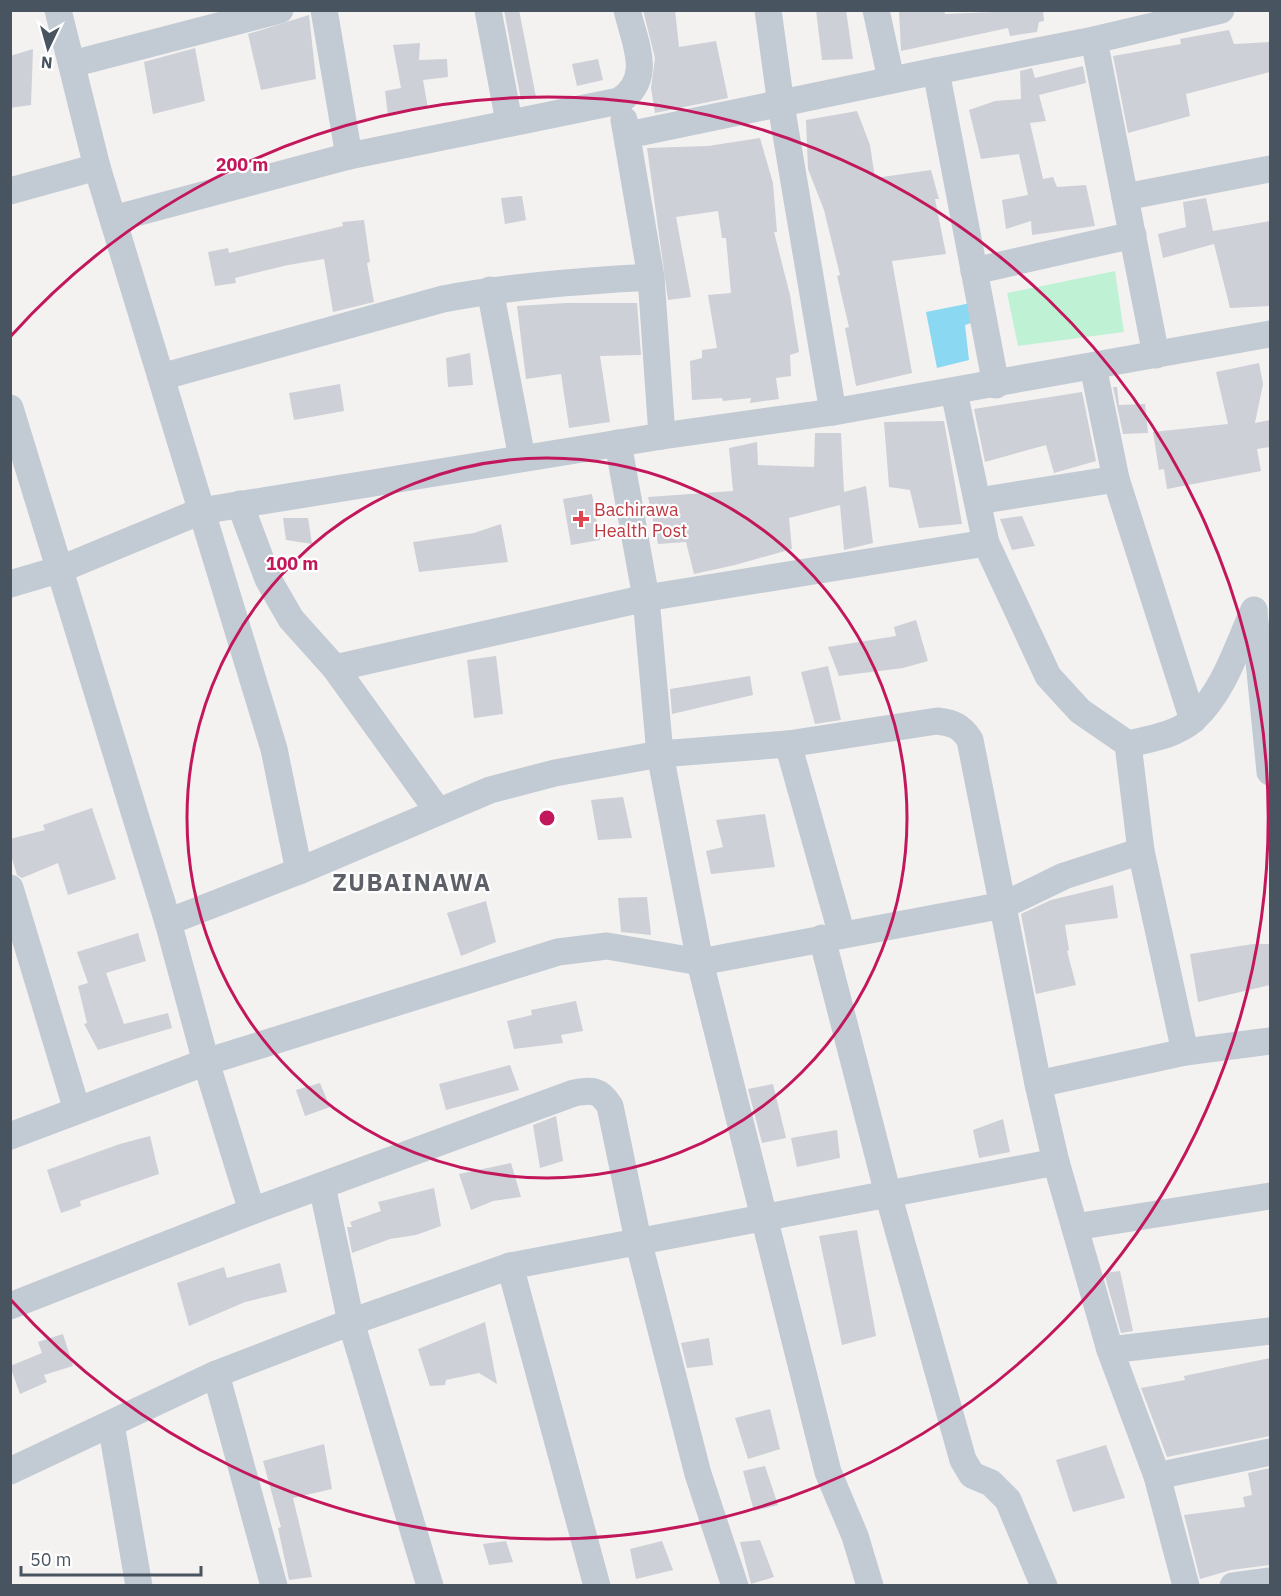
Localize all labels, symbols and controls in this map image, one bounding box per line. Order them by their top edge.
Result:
north arrow [18,18,78,78]
text: N [40,52,53,73]
text: 200 m [216,153,268,176]
place label: Bachirawa Health Post [594,498,687,542]
marker: Bachirawa Health Post [572,510,590,528]
text: 100 m [266,552,318,575]
centre of rings [537,808,557,828]
district label: ZUBAINAWA [332,866,492,898]
scale bar [21,1539,201,1577]
text: 50 m [30,1548,72,1571]

